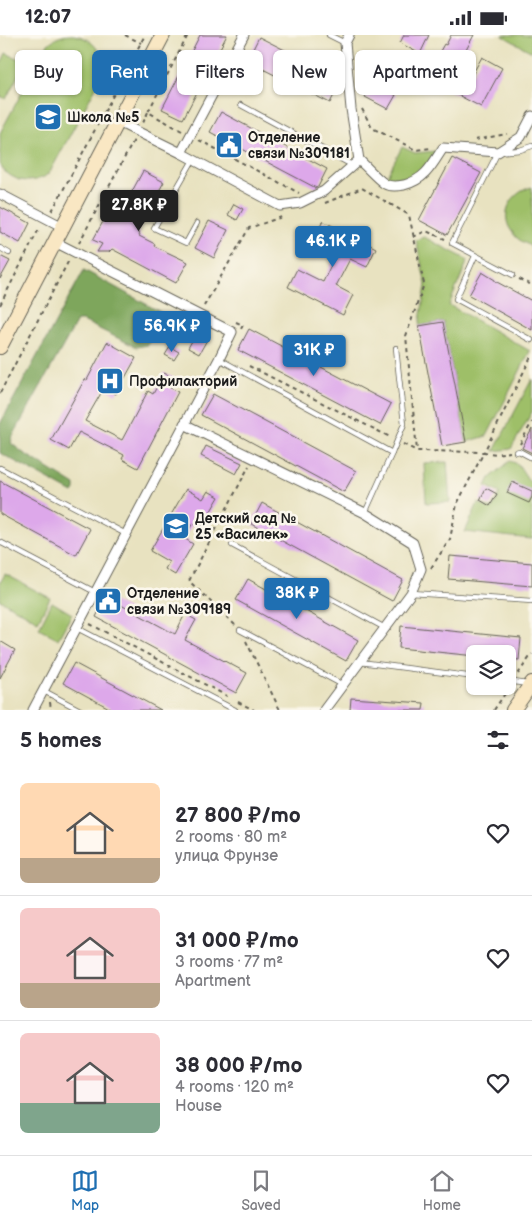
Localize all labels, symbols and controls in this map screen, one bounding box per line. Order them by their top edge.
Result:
text: 12:07 [25,6,71,29]
chip: Buy [15,50,82,95]
chip: Rent [92,50,167,95]
chip: Filters [177,50,263,95]
chip: New [273,50,345,95]
chip: Apartment [355,50,476,95]
school or university icon: Школа №5 [33,102,63,132]
place label: Школа №5 [67,109,139,126]
place label: Отделение связи №309181 [248,129,350,162]
public building icon: Отделение связи №309181 [214,130,244,160]
pin: 27.8K ₽ [93,189,185,232]
text: 27.8K ₽ [111,196,167,215]
pin: 46.1K ₽ [287,225,379,268]
text: 46.1K ₽ [306,232,360,251]
pin: 56.9K ₽ [126,311,218,353]
text: 56.9K ₽ [144,317,200,336]
pin: 31K ₽ [279,335,349,377]
text: 31K ₽ [294,341,334,360]
hospital icon: Профилакторий [95,366,125,396]
place label: Профилакторий [129,373,237,390]
place label: Детский сад № 25 «Василек» [195,510,296,543]
school or university icon: Детский сад № 25 «Василек» [161,511,191,541]
pin: 38K ₽ [262,577,332,620]
text: 38K ₽ [275,584,319,603]
place label: Отделение связи №309189 [127,585,231,618]
public building icon: Отделение связи №309189 [93,586,123,616]
map controls [466,645,516,695]
button: layers [466,645,516,695]
icon: filters [484,726,512,754]
text: 5 homes [20,728,102,753]
icon: home [60,803,120,863]
text: 27 800 ₽/mo [175,803,301,828]
icon: heart [484,819,512,847]
text: 2 rooms · 80 m² [175,828,287,847]
text: улица Фрунзе [175,847,278,866]
icon: home [60,928,120,988]
text: 31 000 ₽/mo [175,928,299,953]
icon: heart [484,944,512,972]
text: 3 rooms · 77 m² [175,953,283,972]
text: Apartment [175,972,251,991]
icon: home [60,1053,120,1113]
text: 38 000 ₽/mo [175,1053,302,1078]
icon: heart [484,1069,512,1097]
text: 4 rooms · 120 m² [175,1078,294,1097]
text: House [175,1097,222,1116]
tab: Map [71,1167,99,1214]
tab: Saved [241,1167,281,1214]
tab: Home [423,1167,461,1214]

